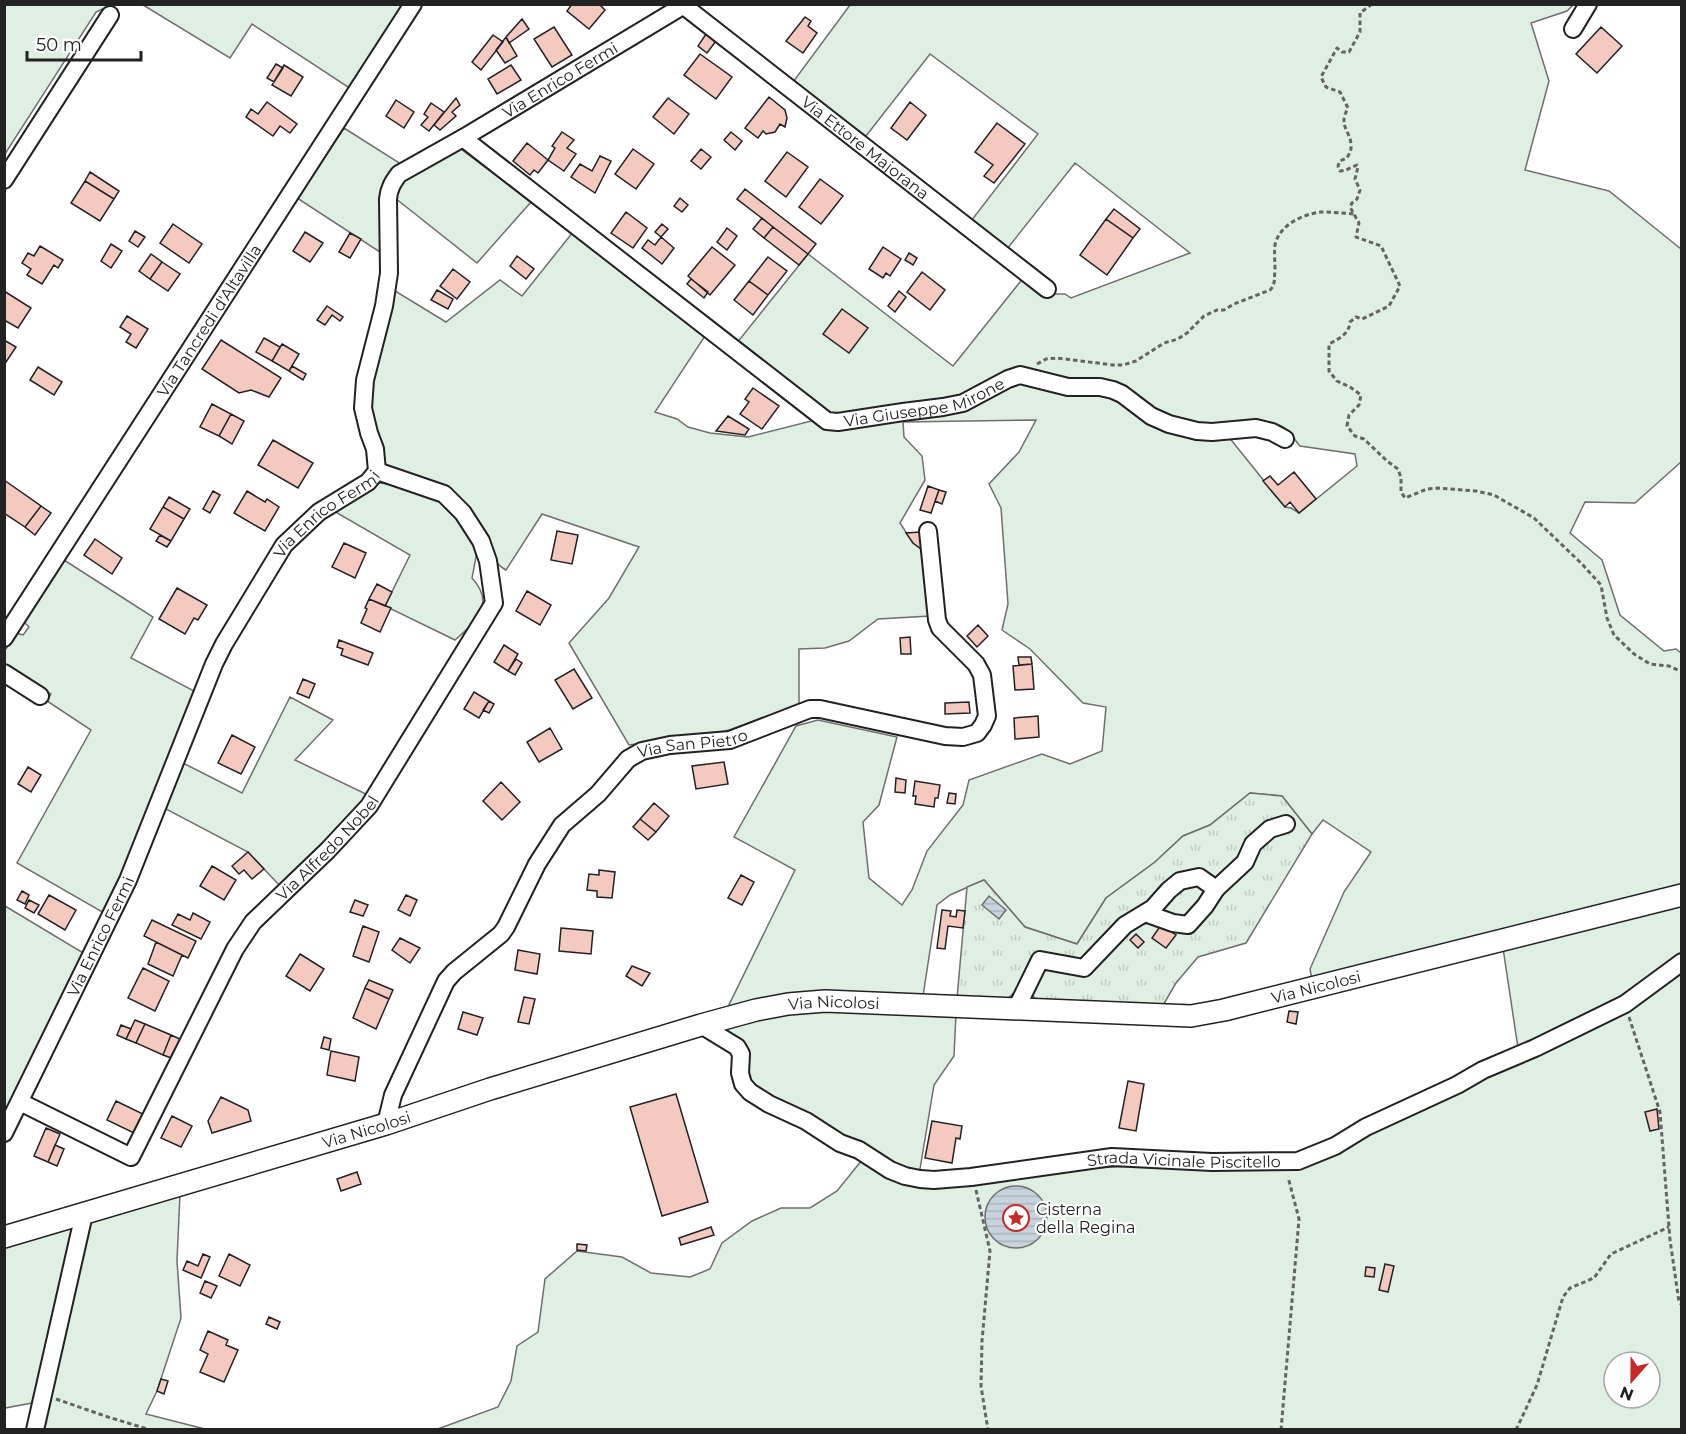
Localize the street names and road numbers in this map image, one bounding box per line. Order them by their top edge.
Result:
street label: Via Enrico Fermi [499,38,621,122]
street label: Via Ettore Majorana [797,92,933,203]
street label: Via Tancredi d'Altavilla [153,241,265,400]
street label: Via Giuseppe Mirone [843,374,1008,431]
street label: Via Enrico Fermi [270,466,384,561]
street label: Via San Pietro [636,725,750,762]
street label: Via Alfredo Nobel [272,792,383,905]
street label: Via Enrico Fermi [63,874,138,1000]
street label: Via Nicolosi [1269,967,1363,1008]
street label: Via Nicolosi [787,992,880,1014]
street label: Via Nicolosi [320,1107,413,1152]
street label: Strada Vicinale Piscitello [1086,1148,1281,1172]

